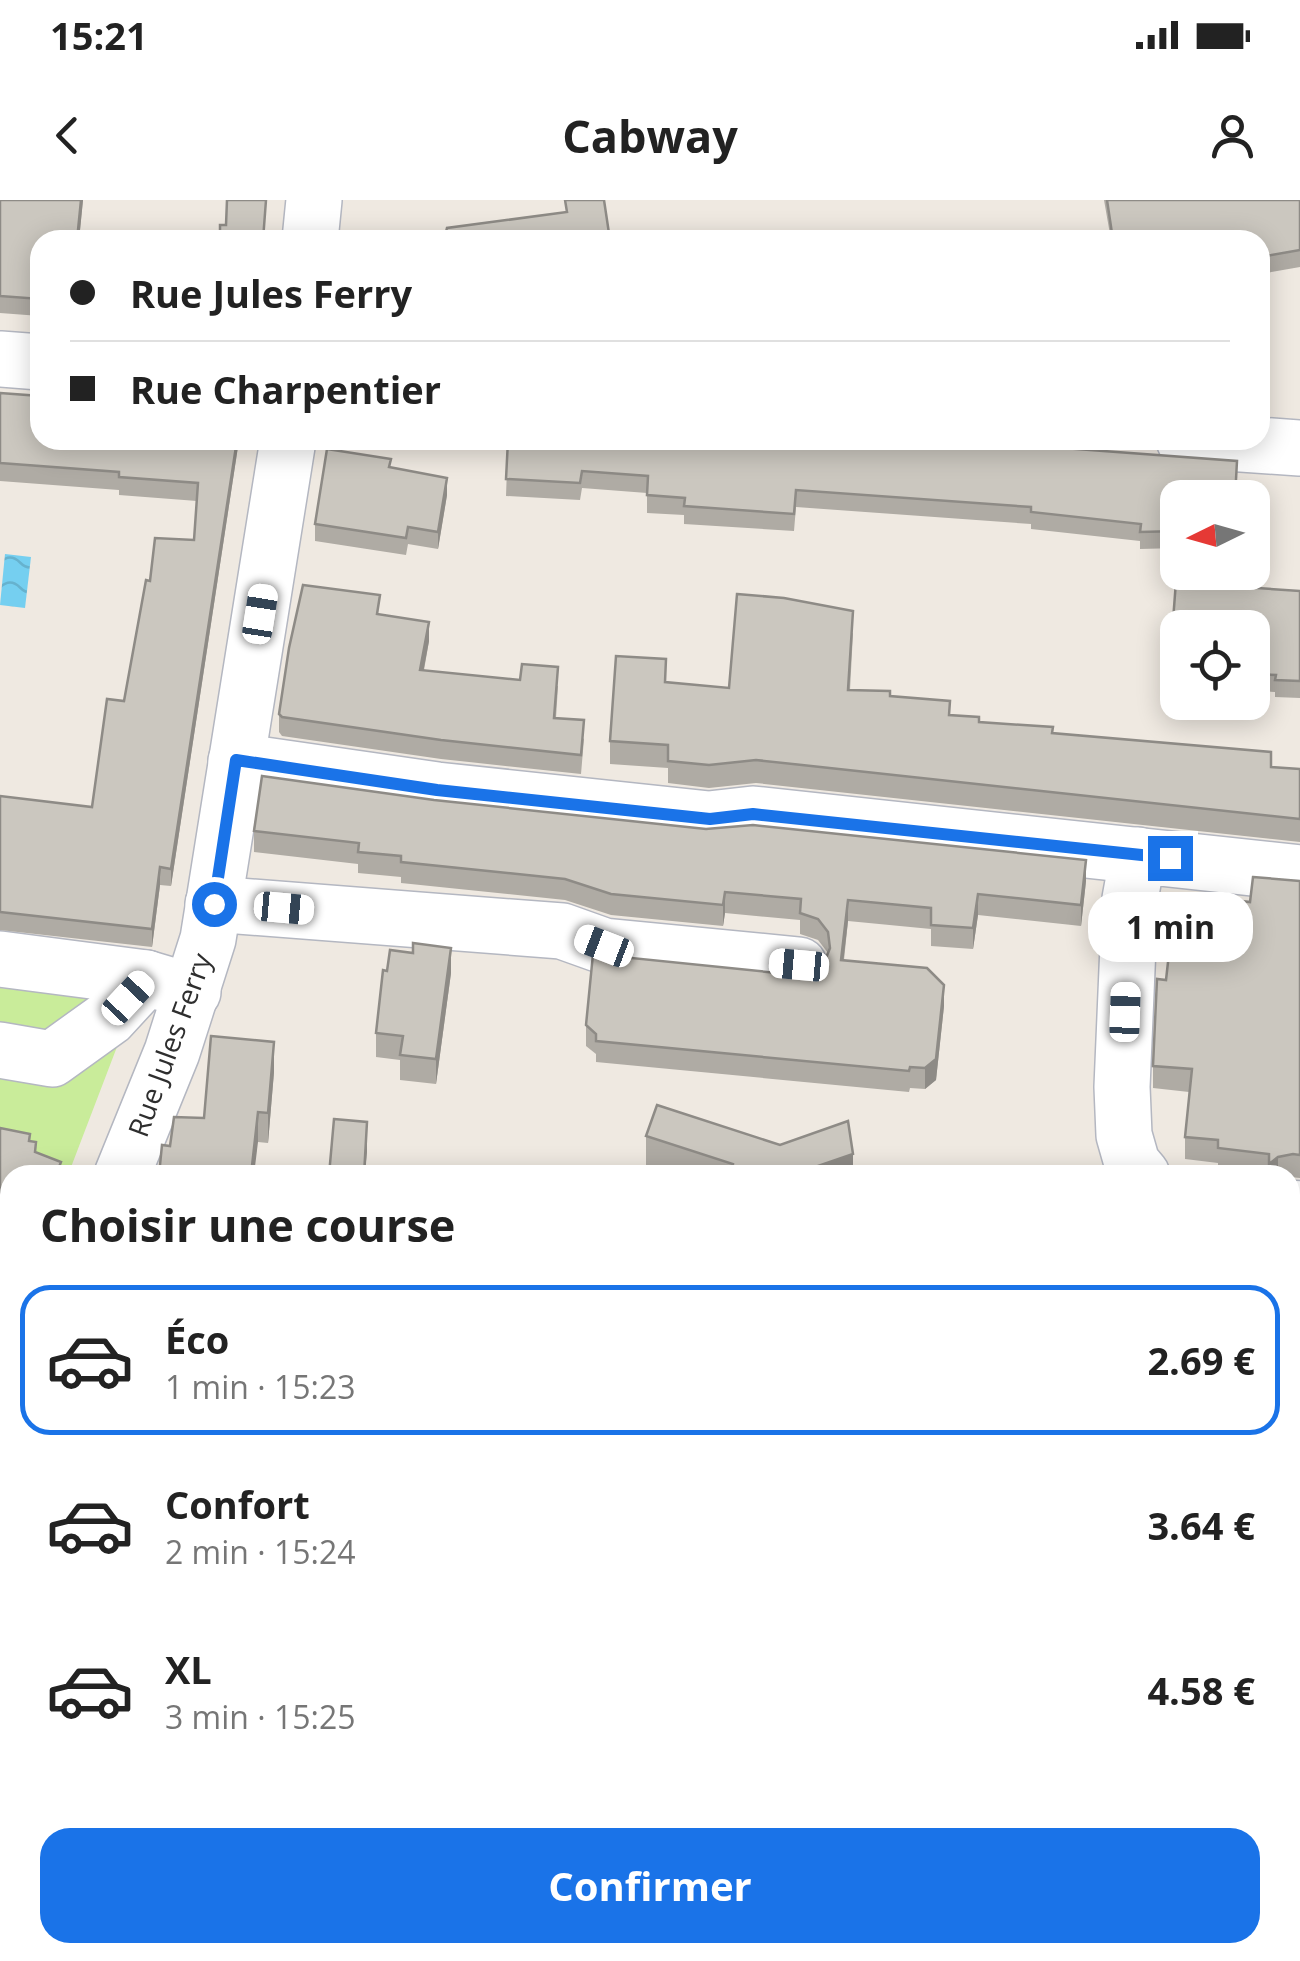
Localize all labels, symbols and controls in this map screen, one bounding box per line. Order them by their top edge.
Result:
text: 15:21 [50,9,148,61]
text: Cabway [562,105,738,166]
icon: back [40,108,95,163]
icon: person [1205,108,1260,163]
text: Rue Jules Ferry [130,267,412,319]
text: Rue Charpentier [130,363,441,415]
north arrow [1160,480,1270,590]
map controls [1160,480,1270,720]
car [240,582,280,646]
button: locate [1160,610,1270,720]
route end [1148,836,1193,881]
route start [192,882,237,927]
car [253,890,315,926]
callout: 1 min [1088,893,1252,963]
text: 1 min [1126,905,1215,948]
car [571,921,637,971]
street label: Rue Jules Ferry [118,947,220,1142]
car [768,947,830,983]
car [97,966,159,1030]
car [1109,981,1141,1043]
text: Choisir une course [40,1194,455,1255]
text: Éco [165,1313,229,1365]
icon: car [45,1315,135,1405]
text: 2.69 € [1147,1334,1255,1386]
text: 1 min · 15:23 [165,1365,356,1408]
text: Confort [165,1478,310,1530]
icon: car [45,1480,135,1570]
text: 3.64 € [1147,1499,1255,1551]
text: 2 min · 15:24 [165,1530,356,1573]
text: XL [165,1643,212,1695]
icon: car [45,1645,135,1735]
text: 4.58 € [1147,1664,1255,1716]
text: 3 min · 15:25 [165,1695,356,1738]
button: Confirmer [40,1828,1260,1943]

